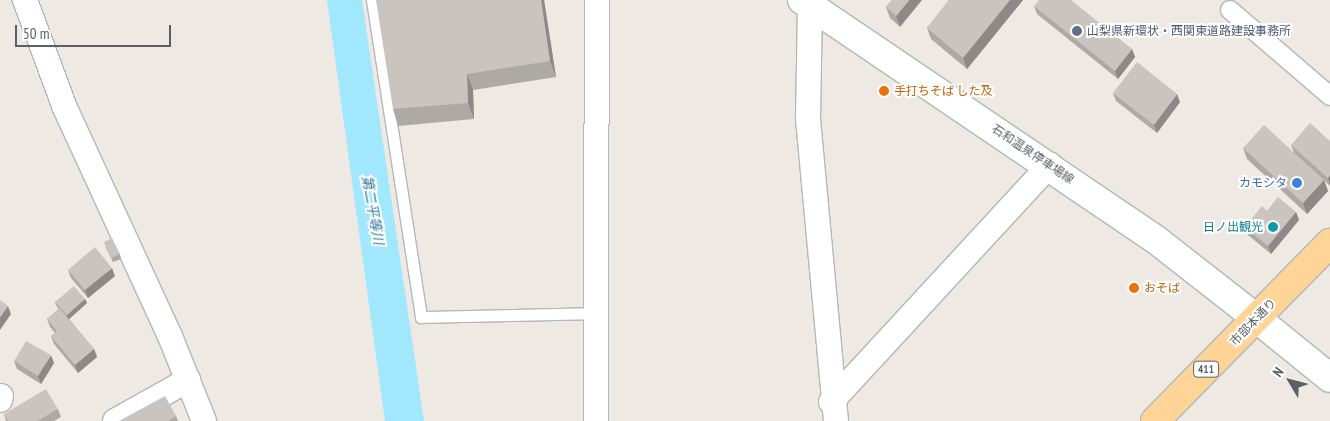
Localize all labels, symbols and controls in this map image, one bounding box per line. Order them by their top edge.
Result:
scale bar [18,15,174,47]
text: 50 m [23,24,49,43]
place label: 山梨県新環状・西関東道路建設事務所 [1087,24,1291,38]
marker: 山梨県新環状・西関東道路建設事務所 [1071,25,1083,37]
place label: 手打ちそば した及 [894,84,993,98]
marker: 手打ちそば した及 [878,85,890,97]
street label: 石和温泉停車場線 [989,121,1077,187]
water label: 第二平等川 [359,174,387,246]
place label: カモシタ [1239,176,1287,190]
marker: カモシタ [1291,177,1303,189]
place label: 日ノ出観光 [1203,220,1263,234]
marker: 日ノ出観光 [1267,221,1279,233]
place label: おそば [1144,281,1180,295]
marker: おそば [1128,282,1140,294]
street label: 市部本通り [1227,295,1279,349]
north arrow [1265,356,1315,406]
road number: 411 [1192,360,1220,378]
text: N [1269,364,1287,380]

